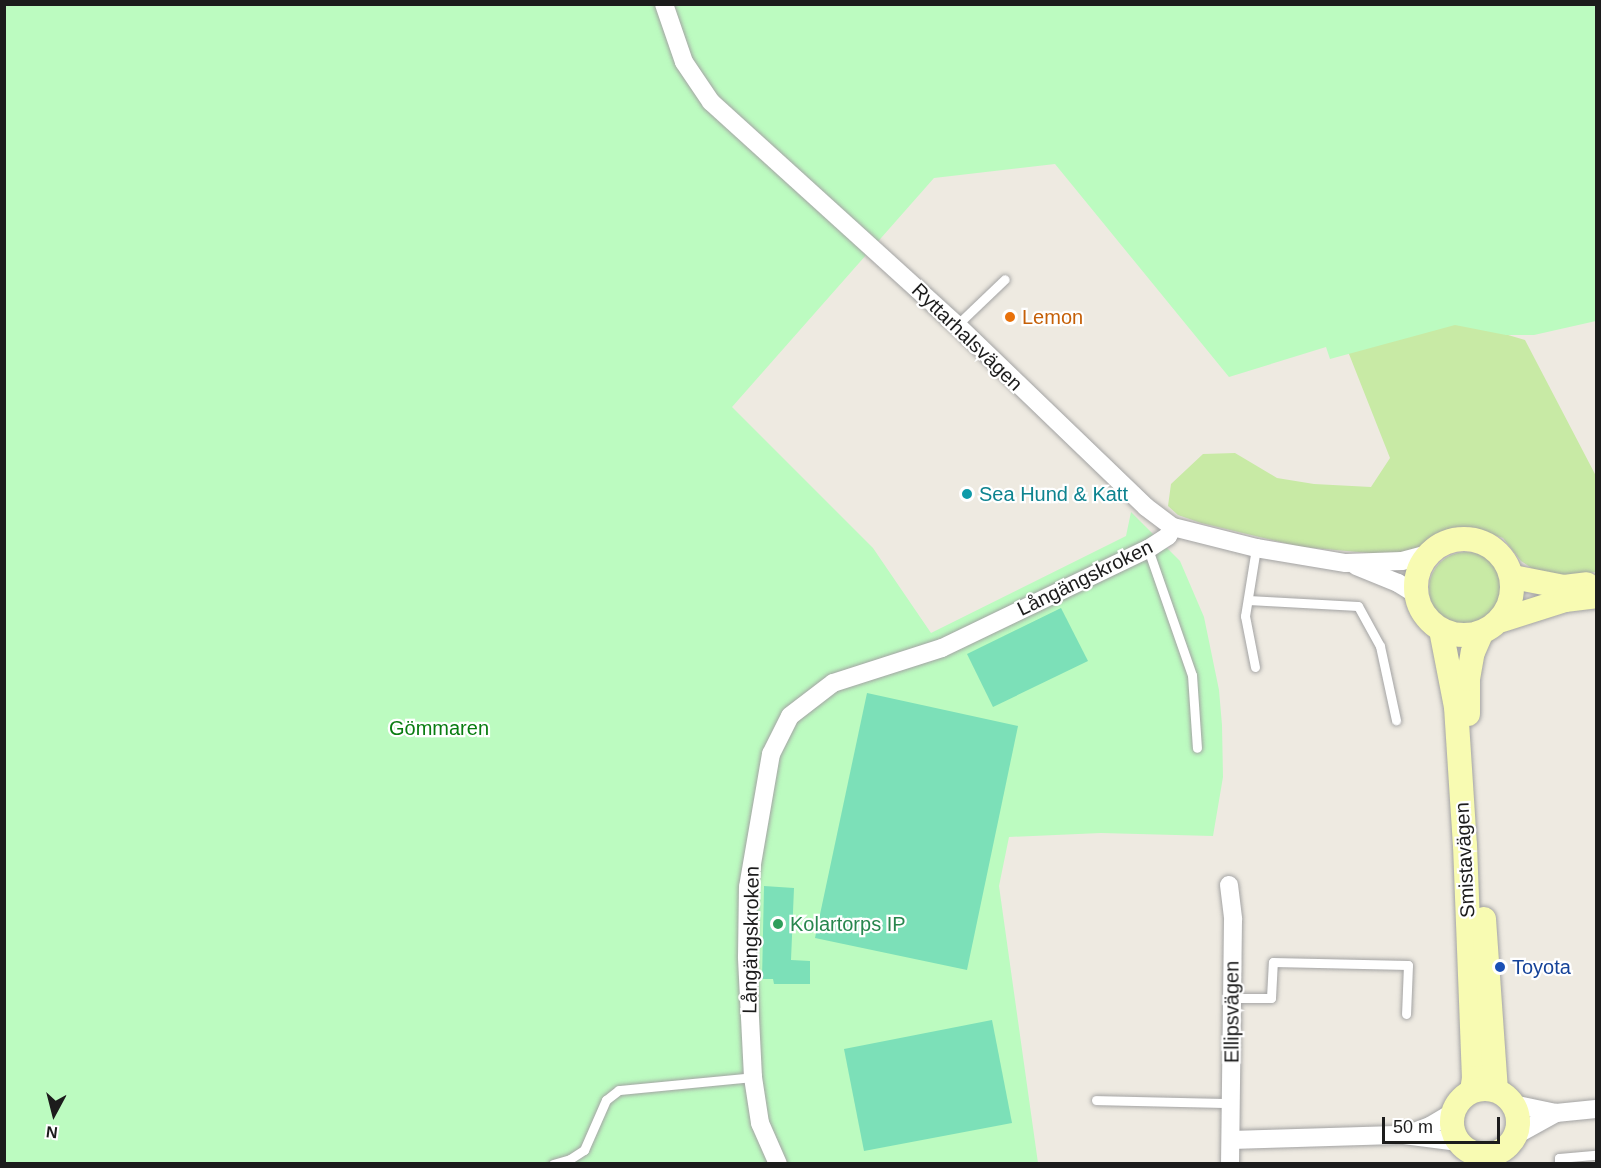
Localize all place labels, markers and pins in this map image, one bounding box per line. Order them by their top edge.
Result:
place label: Lemon [1022,305,1083,329]
marker: Lemon [1003,310,1017,324]
place label: Sea Hund & Katt [979,482,1128,506]
marker: Sea Hund & Katt [960,487,974,501]
place label: Kolartorps IP [790,912,906,936]
marker: Kolartorps IP [771,917,785,931]
place label: Toyota [1512,955,1571,979]
marker: Toyota [1493,960,1507,974]

